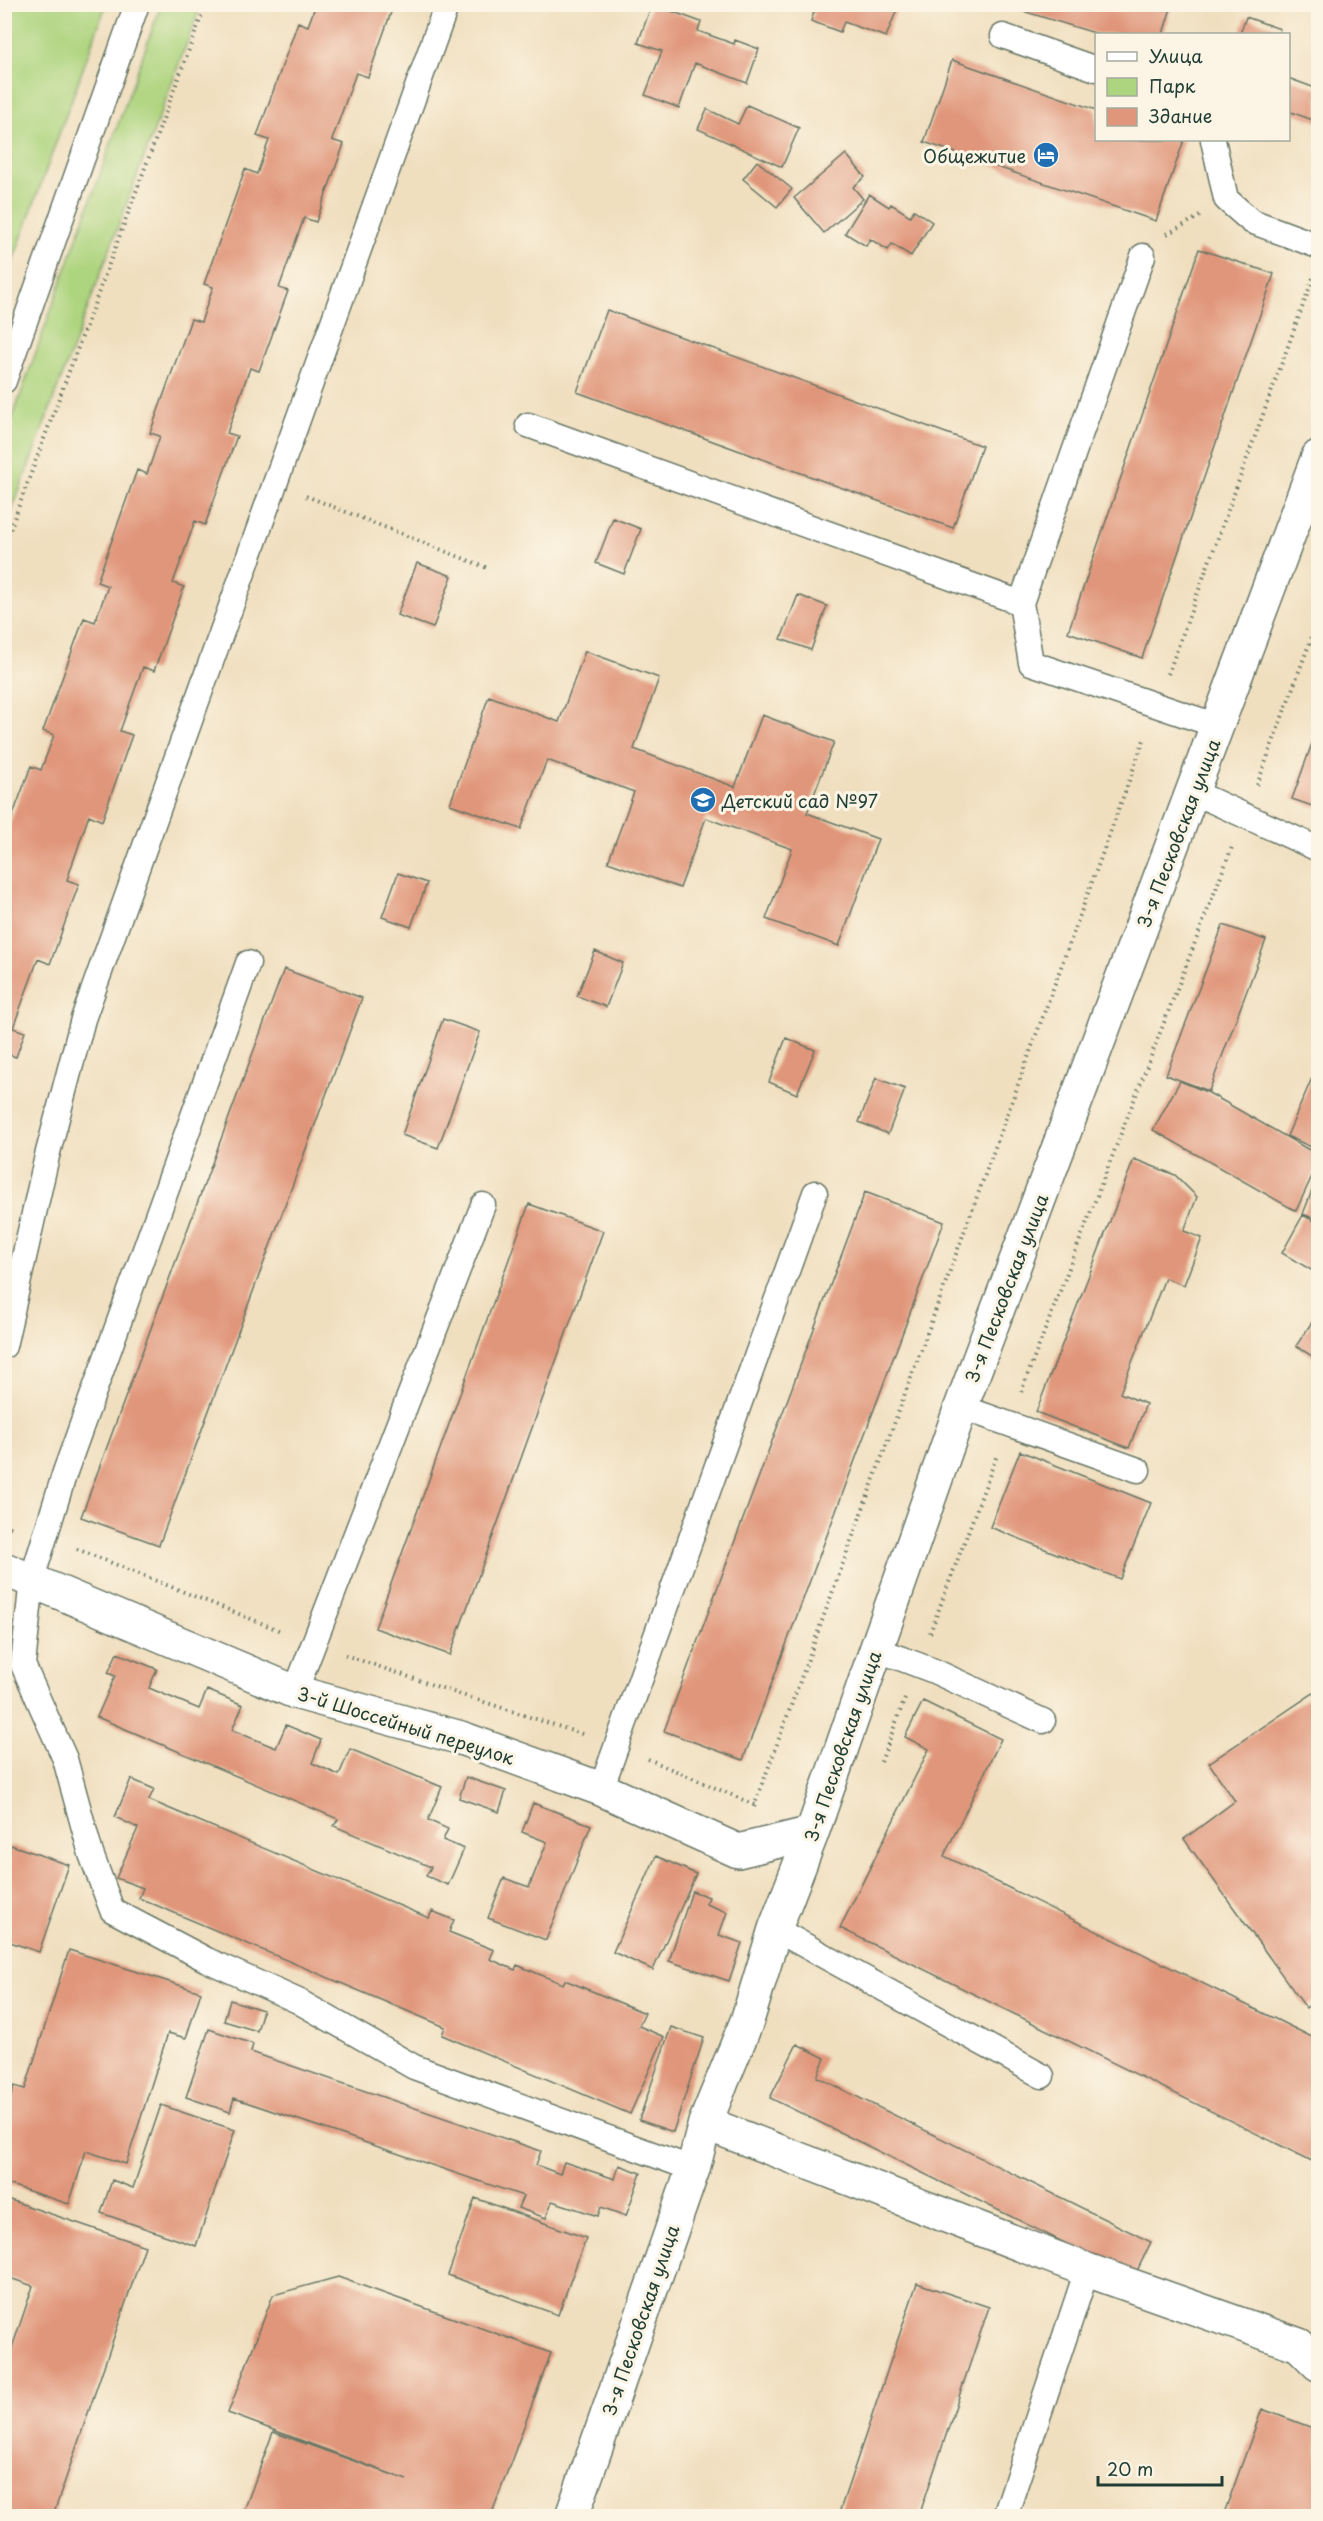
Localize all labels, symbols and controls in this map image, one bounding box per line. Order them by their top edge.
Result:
legend [1095,33,1290,141]
text: Улица [1149,42,1203,69]
text: Парк [1149,72,1196,99]
text: Здание [1149,102,1212,129]
hotel icon: Общежитие [1031,140,1061,170]
place label: Общежитие [923,142,1026,169]
street label: 3-я Песковская улица [1130,734,1227,931]
school or university icon: Детский сад №97 [688,785,718,815]
place label: Детский сад №97 [721,787,878,814]
street label: 3-я Песковская улица [958,1189,1055,1386]
street label: 3-я Песковская улица [797,1646,888,1845]
street label: 3-й Шоссейный переулок [294,1679,518,1771]
street label: 3-я Песковская улица [595,2220,686,2419]
scale bar [1098,2449,1222,2487]
text: 20 m [1107,2455,1153,2482]

